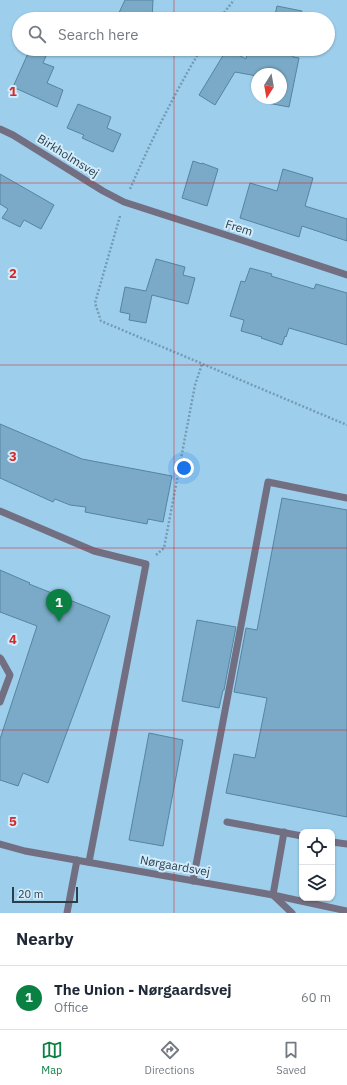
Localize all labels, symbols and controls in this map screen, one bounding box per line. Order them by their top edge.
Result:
search box [12,12,335,56]
icon: search [26,23,48,45]
text: Search here [58,25,138,44]
north arrow [251,68,287,104]
text: 1 [9,83,17,100]
street label: Birkholmsvej [35,131,102,180]
street label: Frem [224,216,255,239]
text: 2 [9,265,17,282]
text: 3 [9,448,17,465]
your location [174,458,194,478]
pin: 1 [46,589,72,622]
text: 4 [9,631,17,648]
text: 5 [9,813,17,830]
map controls [299,829,335,901]
button: locate [299,829,335,865]
street label: Nørgaardsvej [139,852,211,879]
button: layers [299,865,335,901]
scale bar [12,885,78,904]
text: 20 m [18,887,43,901]
text: Nearby [16,928,74,950]
text: The Union - Nørgaardsvej [54,980,232,999]
text: 1 [25,989,33,1006]
text: 60 m [301,989,331,1006]
text: Office [54,999,88,1016]
tab: Map [41,1039,63,1077]
tab: Directions [145,1039,195,1077]
tab: Saved [276,1039,306,1077]

